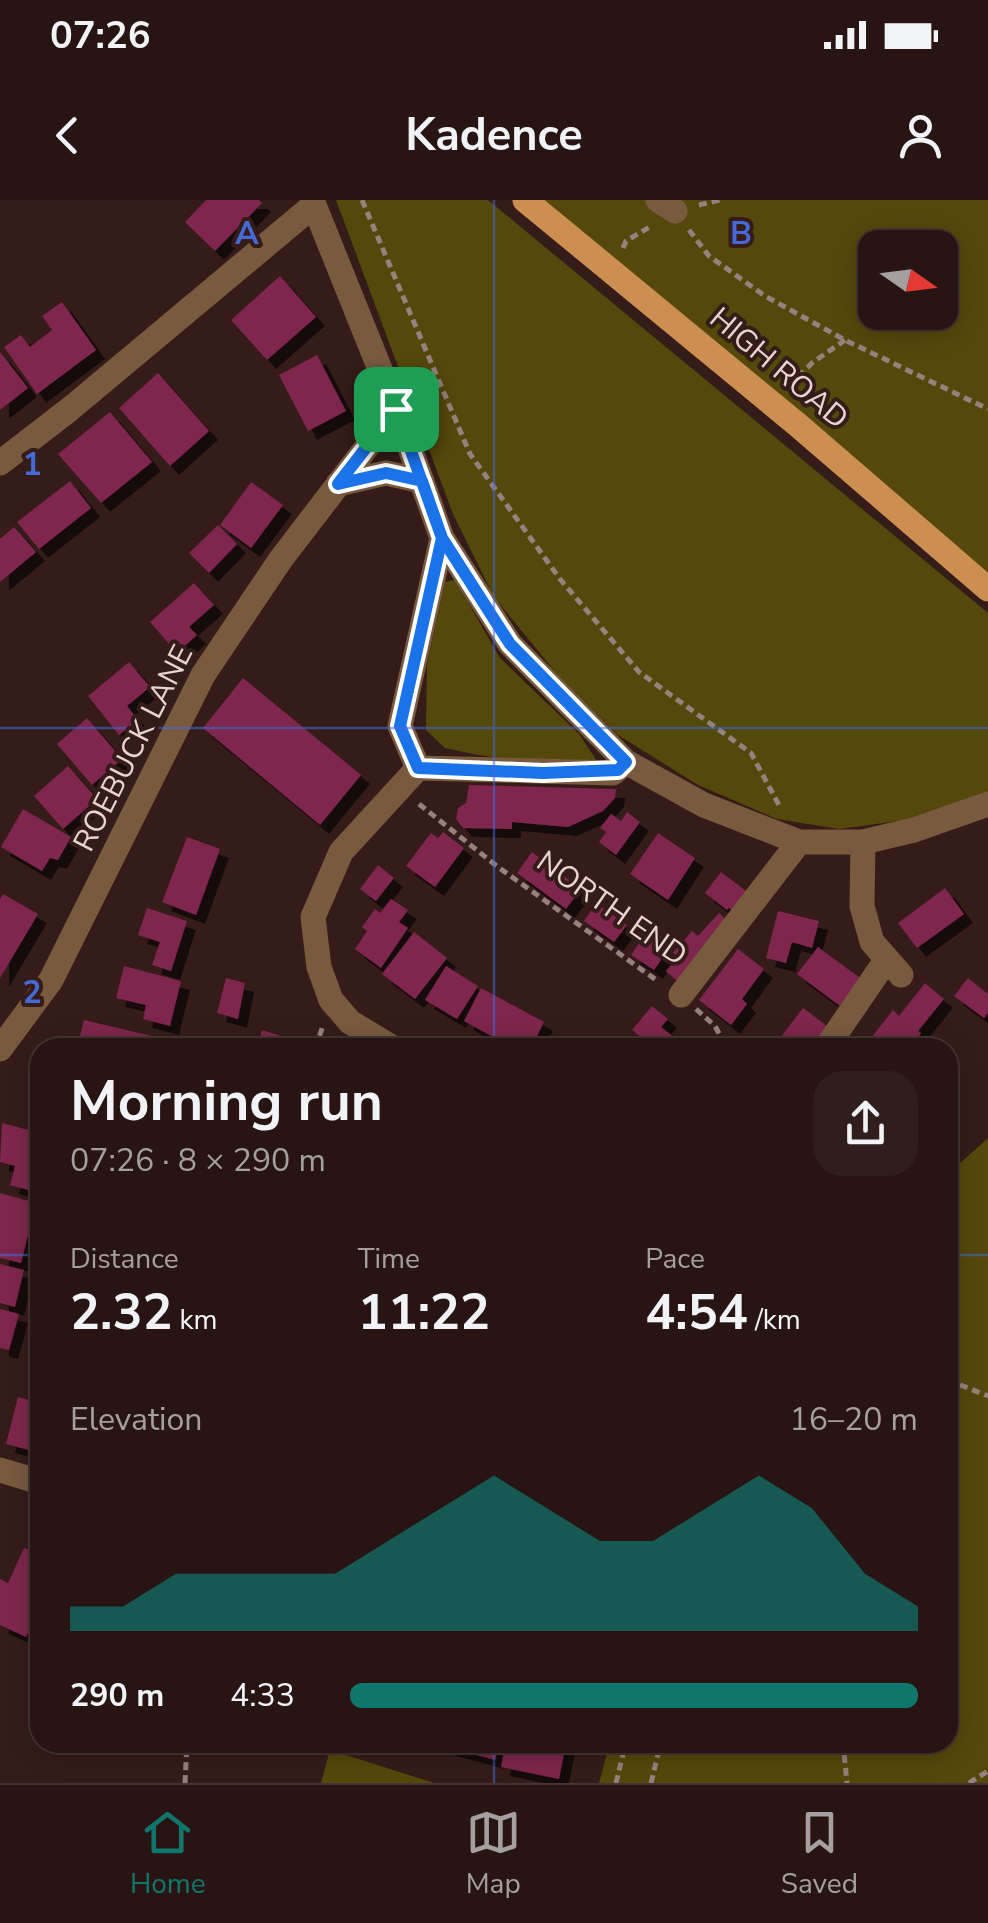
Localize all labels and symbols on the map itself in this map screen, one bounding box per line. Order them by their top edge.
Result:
text: A [235,212,259,255]
text: B [730,212,752,255]
north arrow [858,230,958,330]
street label: HIGH ROAD [701,298,857,439]
pin [354,367,439,452]
text: 1 [22,443,42,486]
street label: ROEBUCK LANE [64,638,203,858]
street label: NORTH END [528,841,695,975]
text: 2 [22,971,42,1014]

